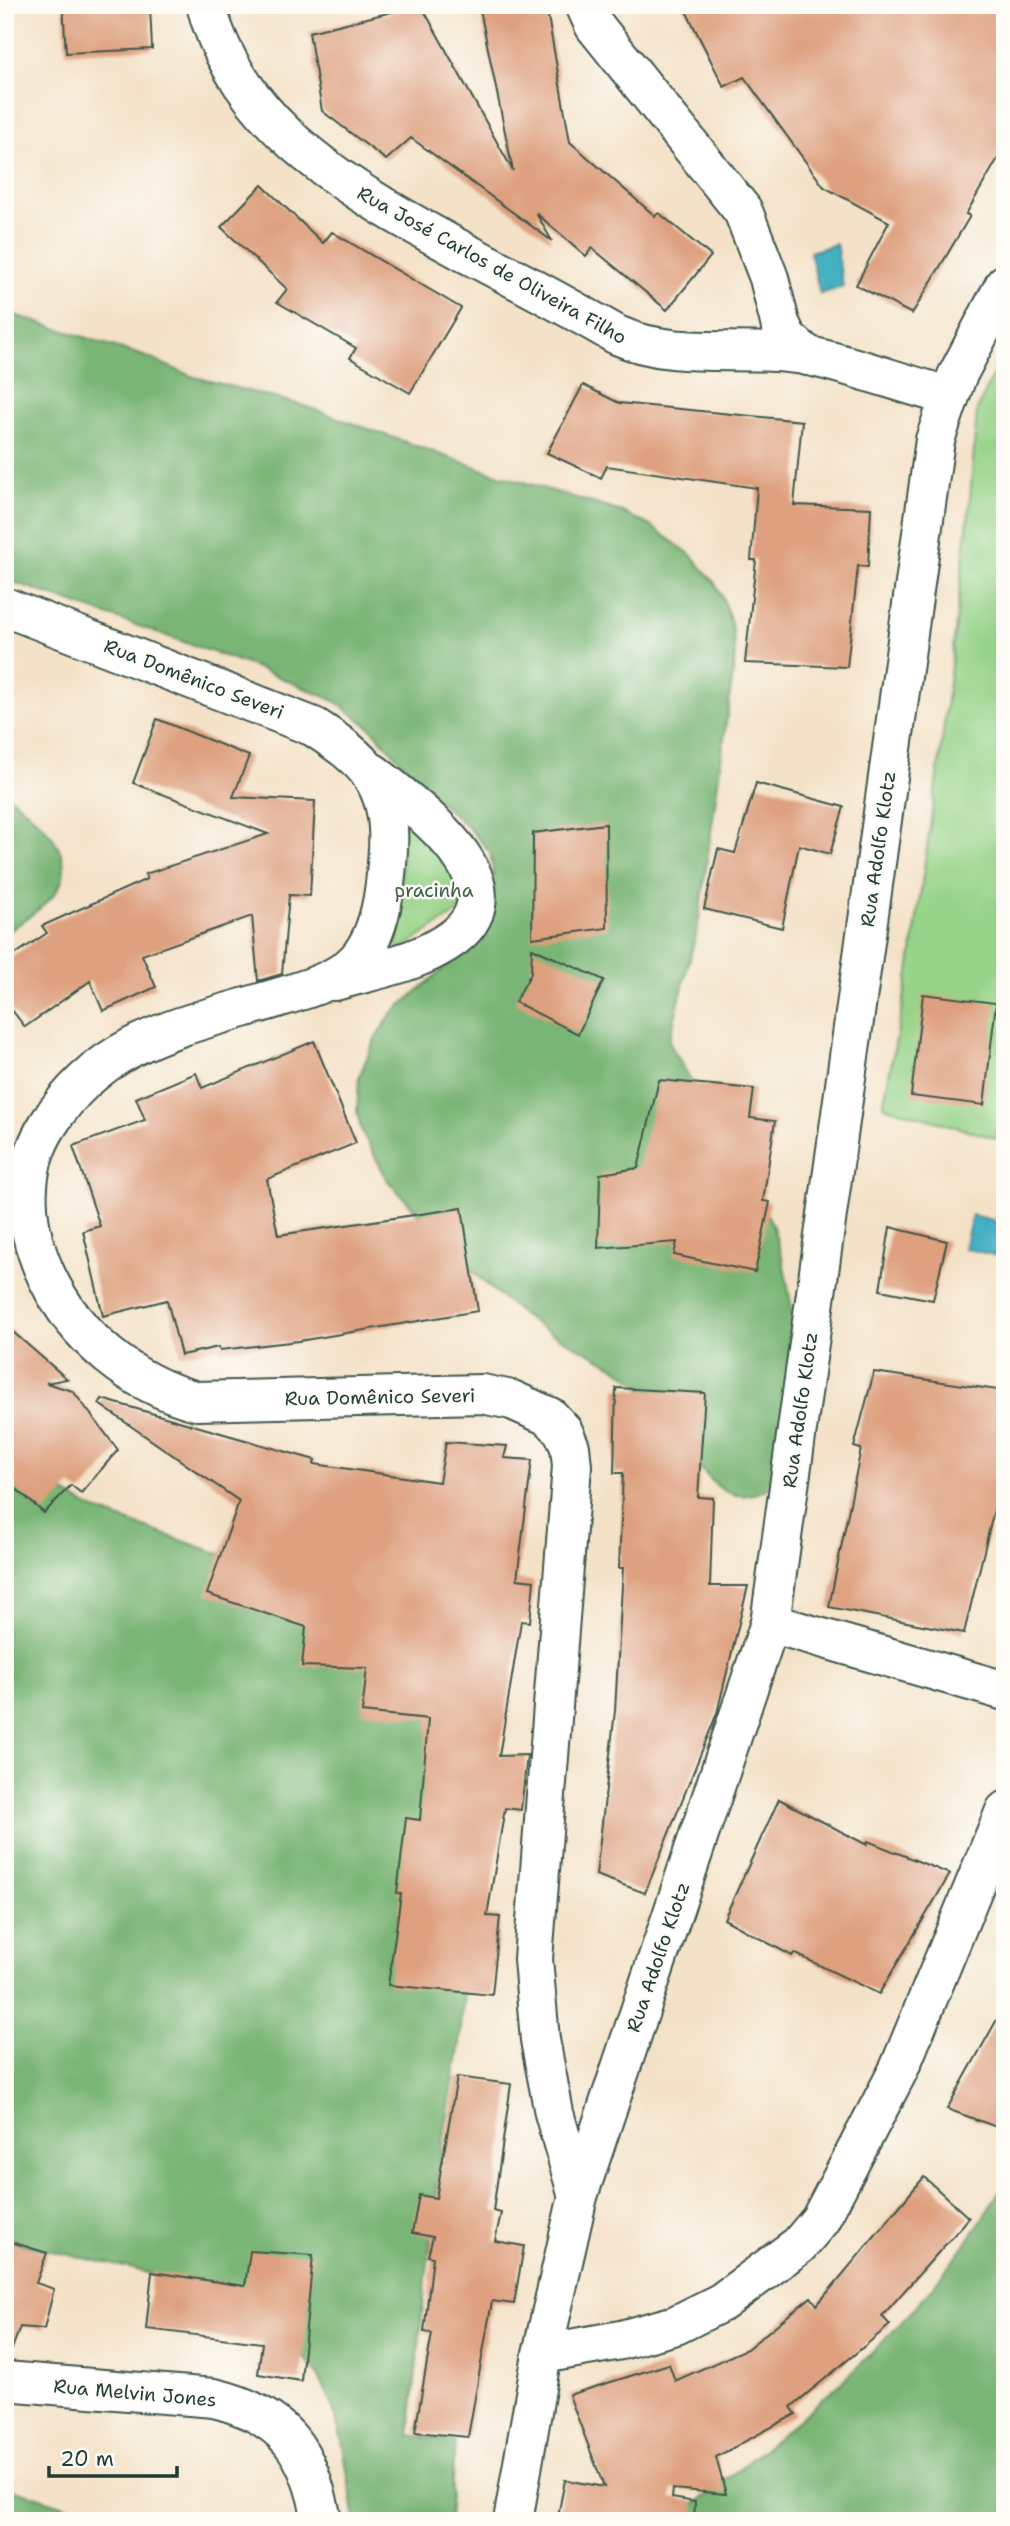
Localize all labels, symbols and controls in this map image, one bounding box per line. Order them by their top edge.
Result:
street label: Rua José Carlos de Oliveira Filho [353,180,631,350]
street label: Rua Domênico Severi [100,633,288,725]
street label: Rua Adolfo Klotz [855,769,901,929]
park label: pracinha [394,878,474,903]
street label: Rua Adolfo Klotz [777,1330,823,1490]
street label: Rua Domênico Severi [284,1383,476,1411]
street label: Rua Adolfo Klotz [621,1879,695,2035]
street label: Rua Melvin Jones [53,2373,217,2413]
scale bar [49,2435,177,2479]
text: 20 m [60,2445,114,2473]

